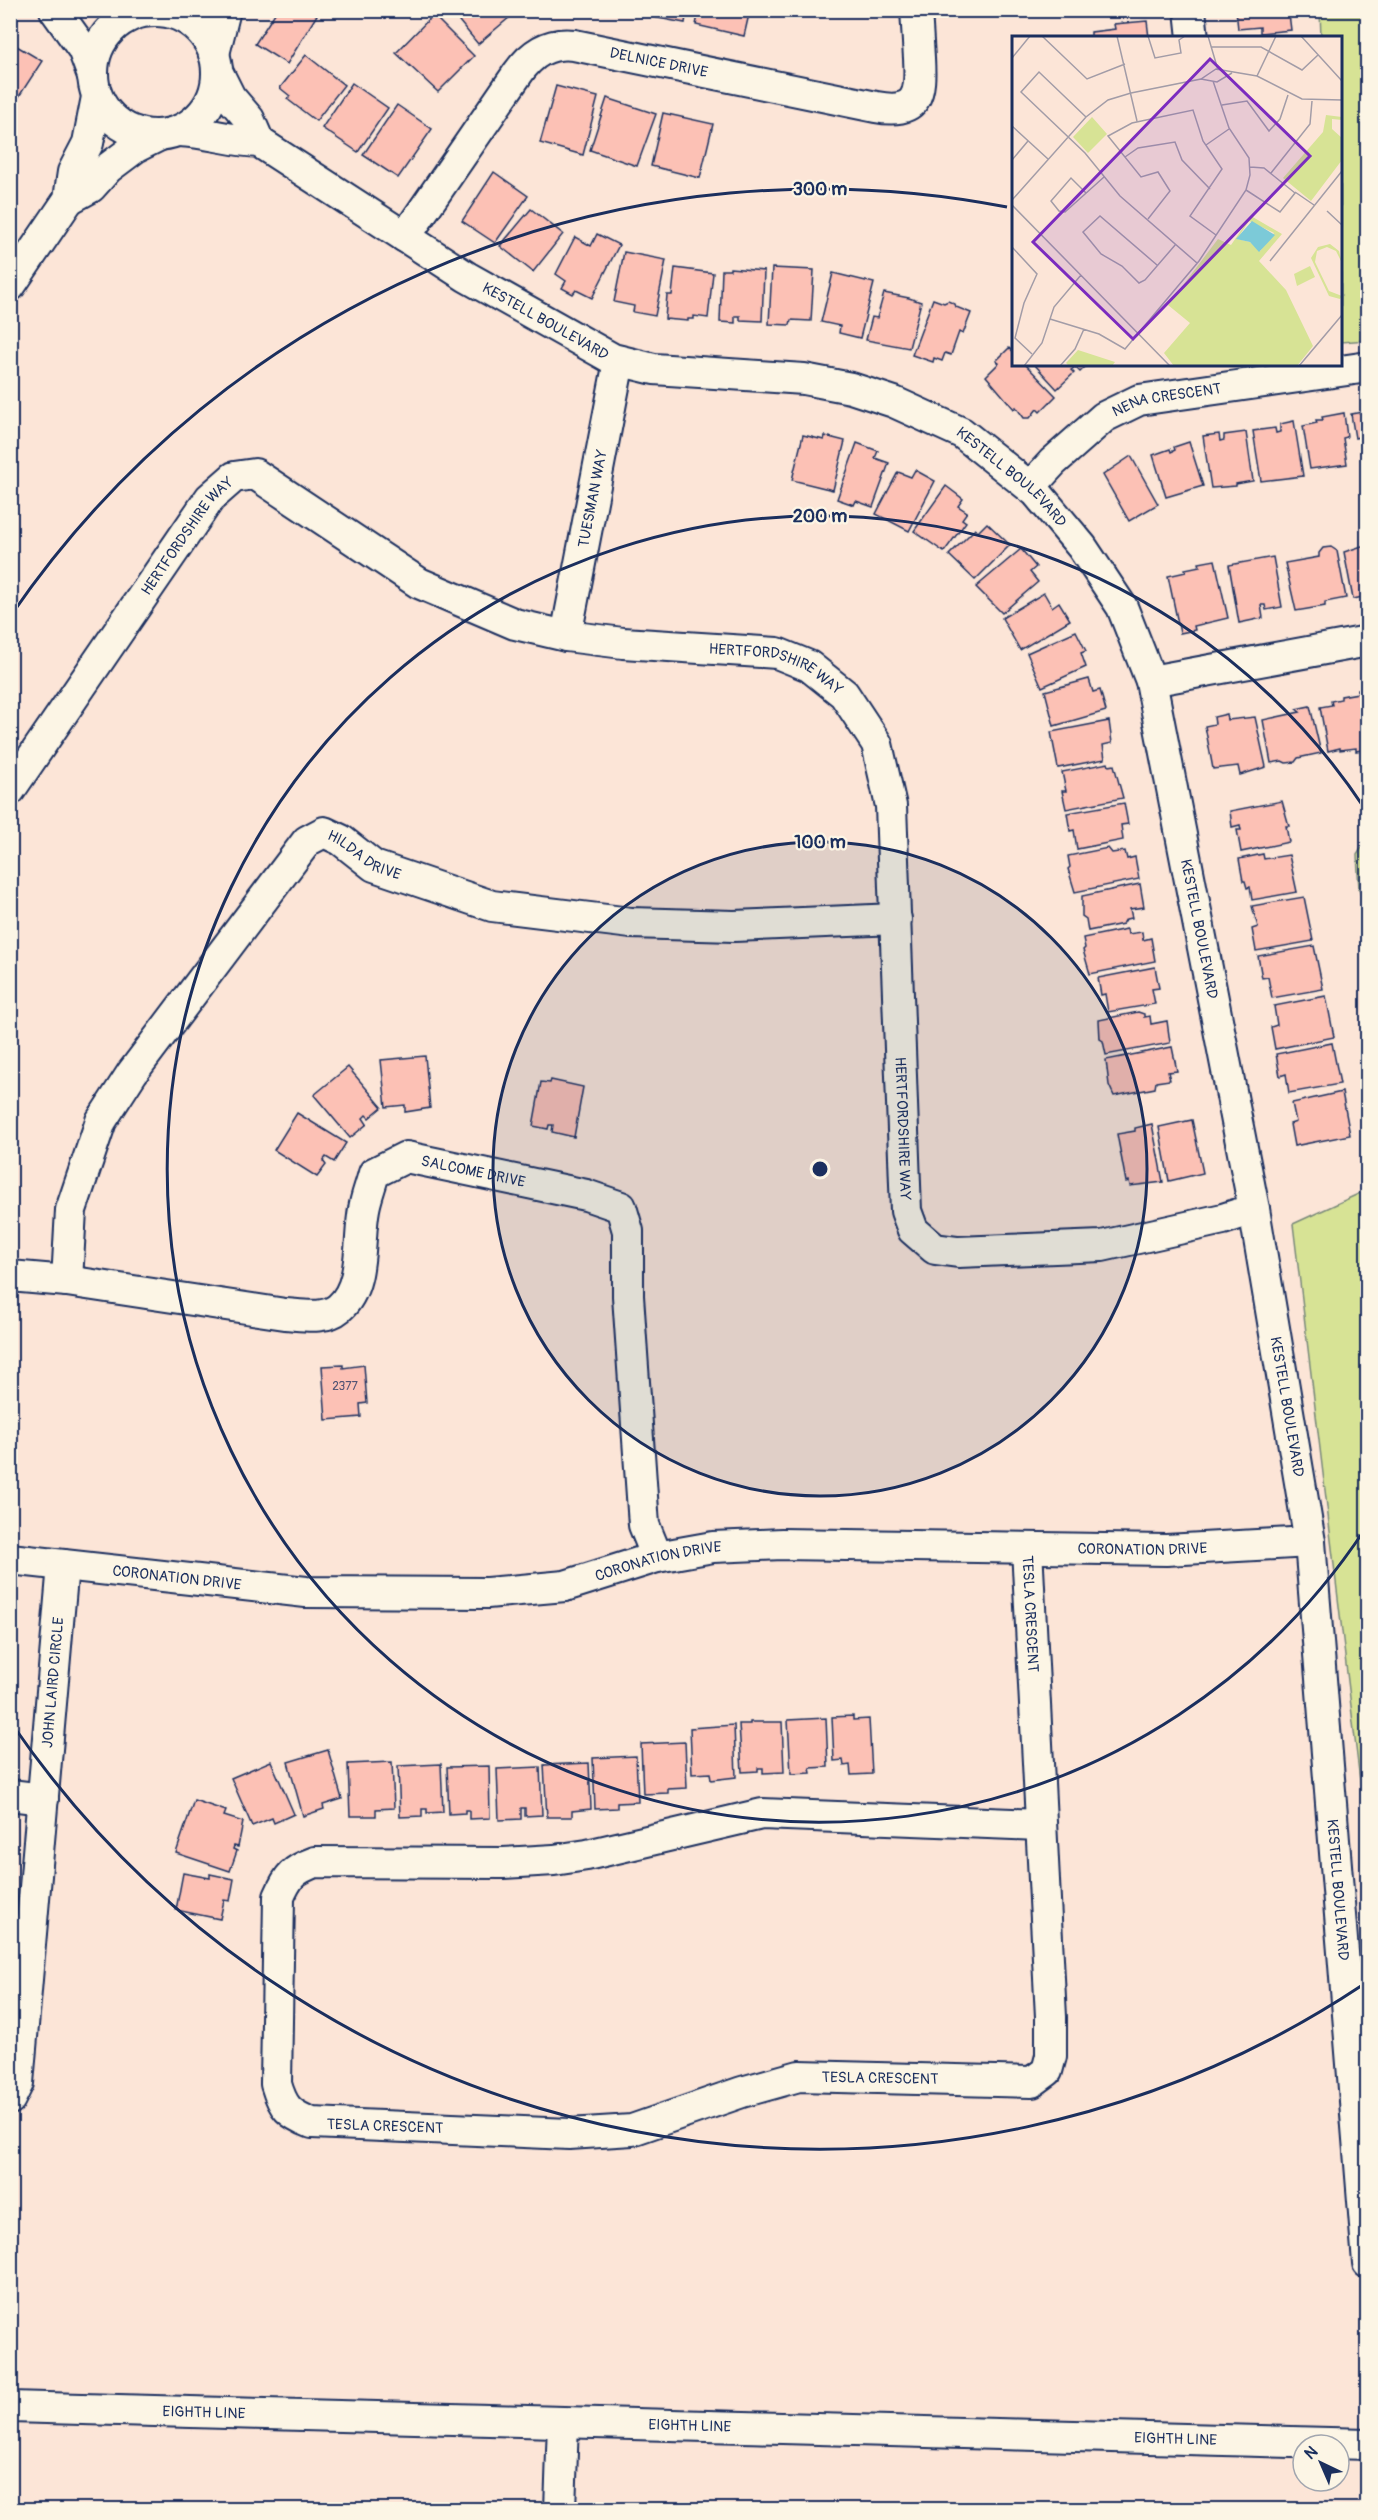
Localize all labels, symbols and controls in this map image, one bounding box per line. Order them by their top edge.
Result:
inset map [1012,36,1342,366]
street label: DELNICE DRIVE [608,44,710,82]
text: 300 m [793,178,847,201]
street label: KESTELL BOULEVARD [479,279,612,365]
street label: NENA CRESCENT [1109,379,1223,422]
street label: KESTELL BOULEVARD [952,423,1070,531]
street label: TUESMAN WAY [574,448,612,549]
street label: HERTFORDSHIRE WAY [137,473,238,599]
text: 200 m [793,505,847,528]
street label: HERTFORDSHIRE WAY [708,640,847,699]
street label: HILDA DRIVE [324,826,404,885]
text: 100 m [794,831,846,854]
street label: KESTELL BOULEVARD [1176,857,1222,1000]
street label: HERTFORDSHIRE WAY [890,1056,915,1201]
street label: SALCOME DRIVE [419,1151,527,1192]
centre of rings [810,1159,830,1179]
street label: KESTELL BOULEVARD [1266,1335,1308,1478]
house number: 2377 [332,1379,359,1394]
street label: CORONATION DRIVE [593,1538,722,1586]
street label: CORONATION DRIVE [1077,1539,1208,1560]
street label: TESLA CRESCENT [1017,1555,1042,1673]
street label: CORONATION DRIVE [111,1561,243,1595]
street label: JOHN LAIRD CIRCLE [38,1616,68,1749]
street label: KESTELL BOULEVARD [1322,1818,1353,1961]
street label: TESLA CRESCENT [822,2068,938,2089]
street label: TESLA CRESCENT [326,2115,444,2138]
street label: EIGHTH LINE [162,2402,246,2423]
street label: EIGHTH LINE [648,2415,732,2437]
street label: EIGHTH LINE [1134,2429,1217,2450]
north arrow [1291,2433,1351,2493]
text: N [1300,2442,1322,2464]

